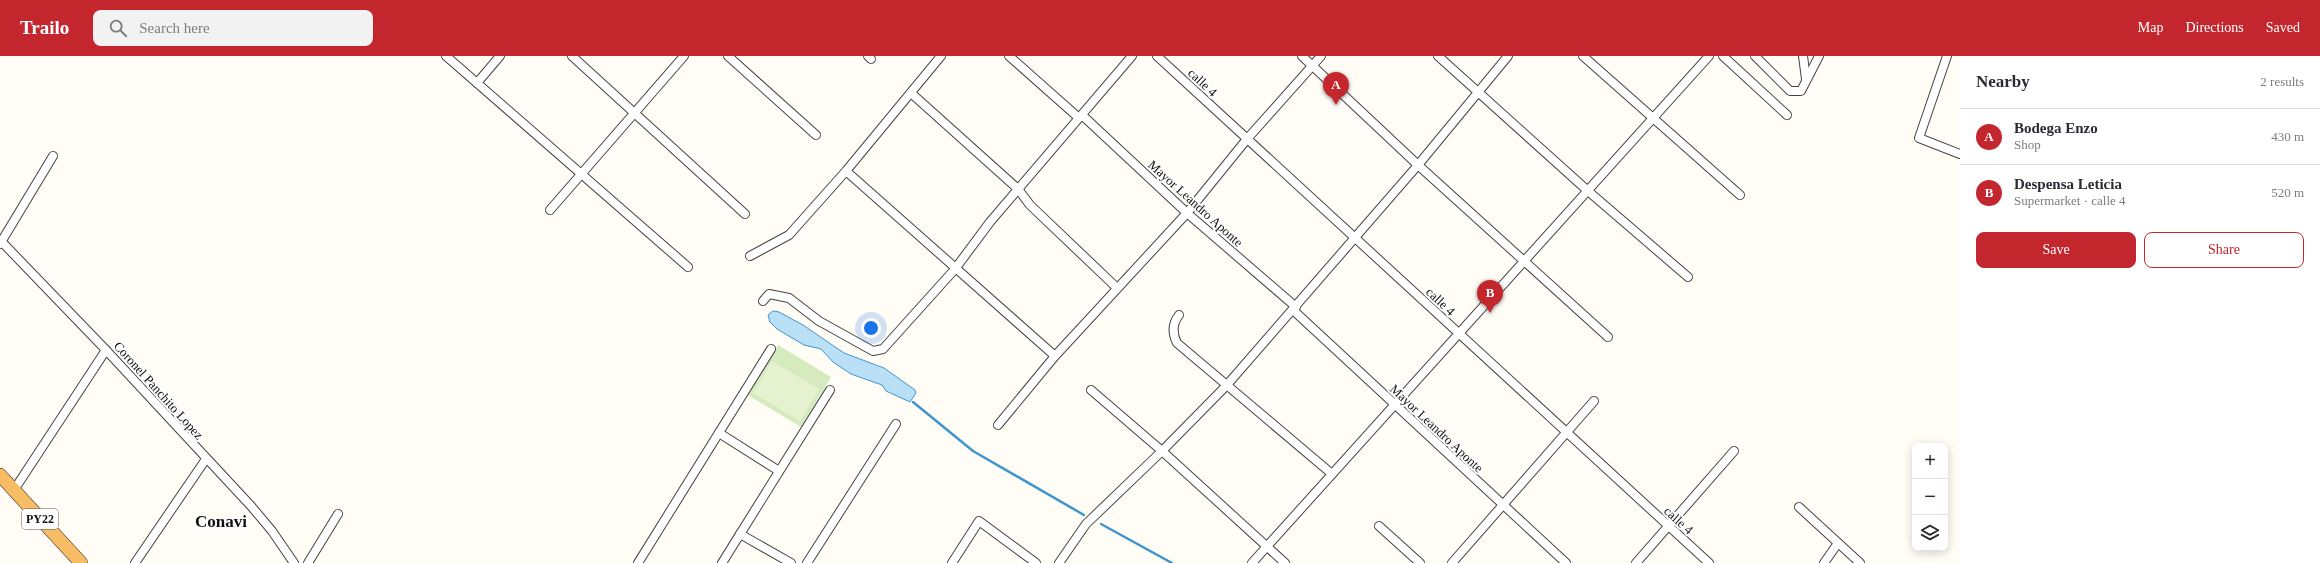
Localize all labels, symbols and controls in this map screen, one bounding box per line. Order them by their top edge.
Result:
search box [93,10,373,46]
text: Trailo [20,17,69,38]
icon: search [107,17,129,39]
text: Search here [139,20,210,36]
text: Map [2138,20,2163,35]
text: Directions [2185,20,2244,35]
text: Saved [2266,20,2300,35]
street label: calle 4 [1185,65,1221,100]
pin: A [1323,72,1349,105]
text: Nearby [1976,72,2030,91]
text: 2 results [2260,74,2304,89]
text: Bodega Enzo [2014,120,2098,136]
text: A [1984,129,1994,144]
text: 430 m [2271,129,2304,144]
text: Shop [2014,137,2041,152]
street label: Mayor Leandro Aponte [1145,157,1246,250]
text: Despensa Leticia [2014,176,2122,192]
text: B [1985,185,1993,200]
text: 520 m [2271,185,2304,200]
text: Supermarket · calle 4 [2014,193,2126,208]
button: Save [1976,232,2136,268]
button: Share [2144,232,2304,268]
pin: B [1477,280,1503,313]
street label: calle 4 [1423,284,1459,319]
your location [861,318,881,338]
street label: Coronel Panchito Lopez [111,338,207,442]
street label: Mayor Leandro Aponte [1387,381,1487,476]
map controls [1912,443,1948,551]
button: + [1912,443,1948,479]
button: − [1912,479,1948,515]
street label: calle 4 [1661,503,1697,538]
road number: PY22 [22,509,58,529]
district label: Conavi [195,512,247,531]
button: layers [1912,515,1948,551]

